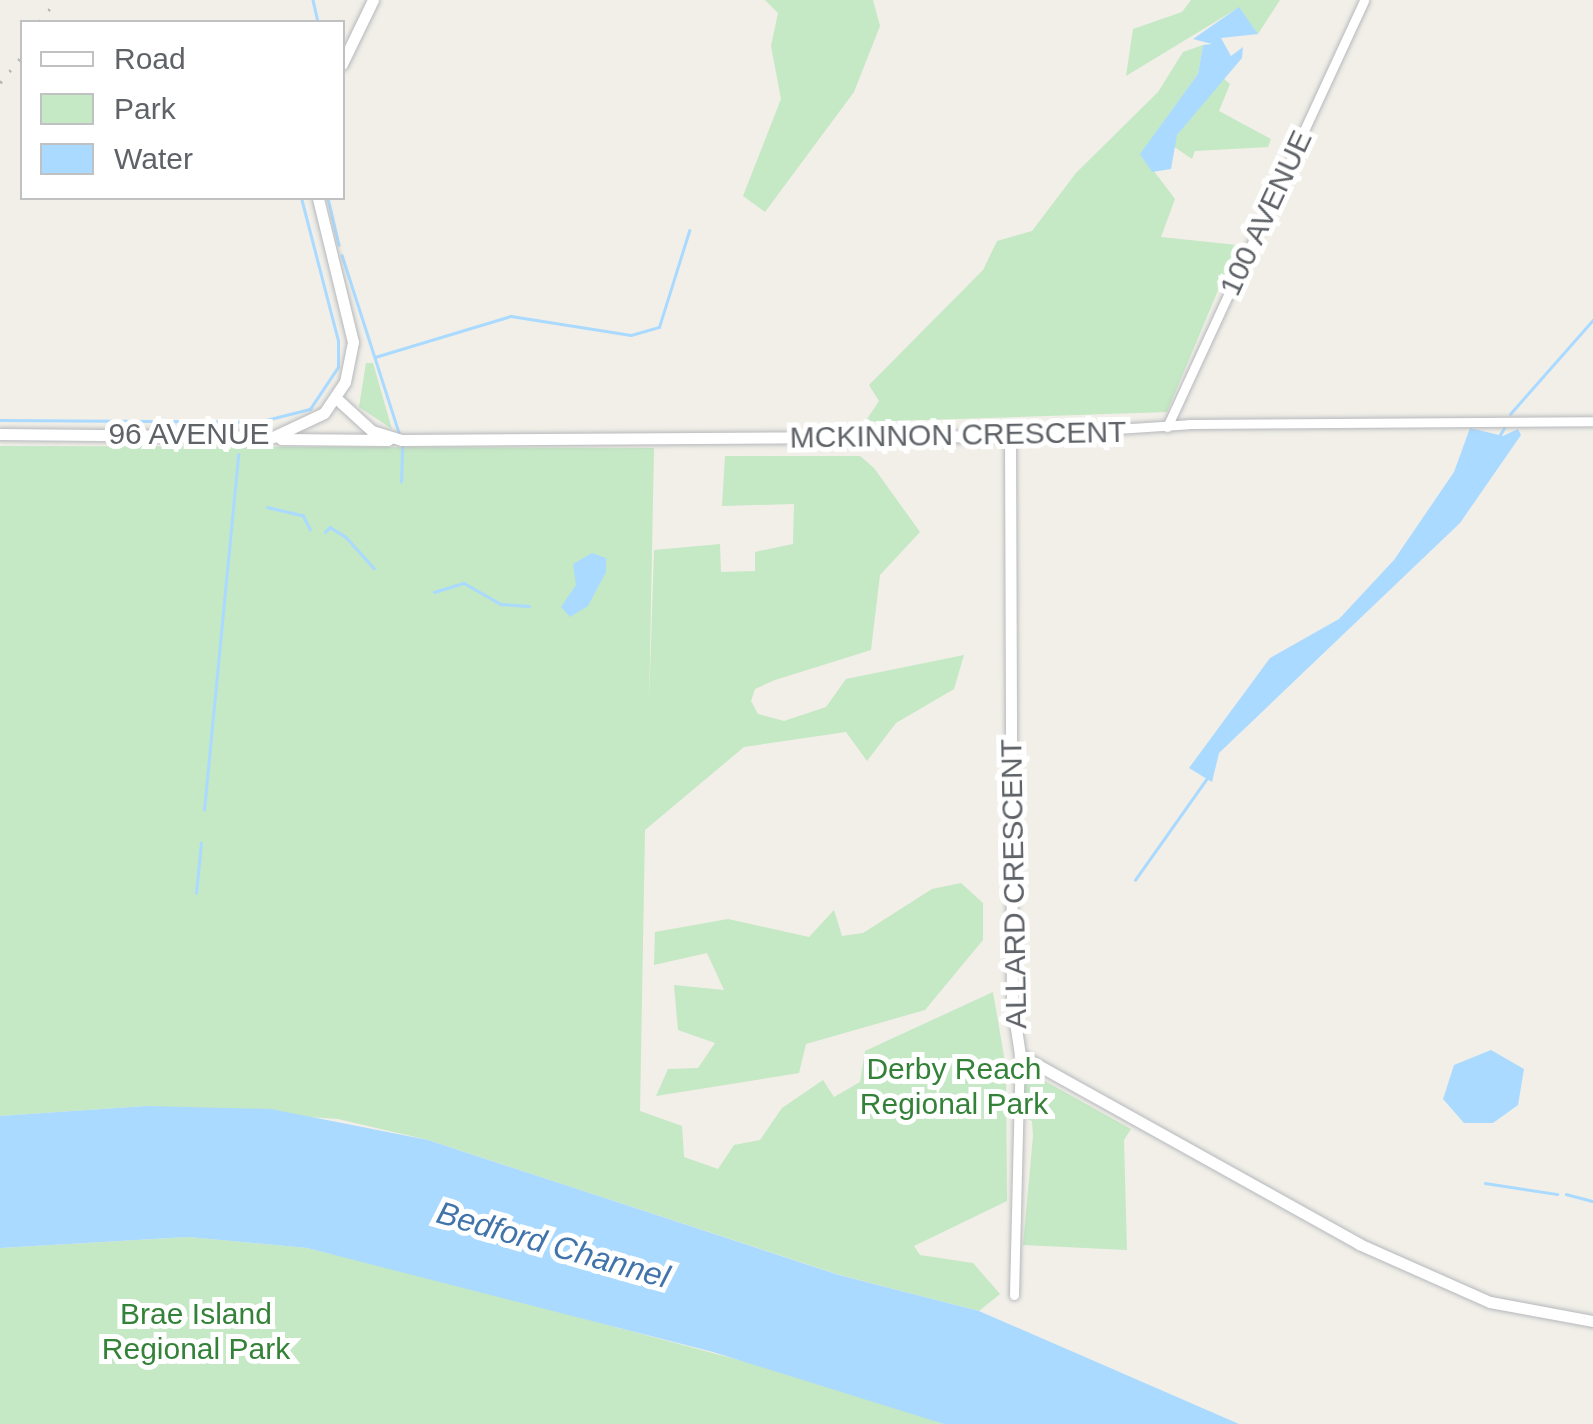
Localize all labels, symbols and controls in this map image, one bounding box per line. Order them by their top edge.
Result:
legend [20,20,345,200]
text: Road [114,42,186,75]
text: Park [114,92,176,125]
street label: 100 AVENUE [1212,124,1320,302]
text: Water [114,142,193,175]
street label: MCKINNON CRESCENT [789,414,1127,456]
street label: 96 AVENUE [108,416,270,452]
street label: ALLARD CRESCENT [993,739,1035,1029]
park label: Derby Reach Regional Park [860,1051,1048,1122]
water label: Bedford Channel [432,1193,674,1297]
park label: Brae Island Regional Park [102,1296,290,1366]

